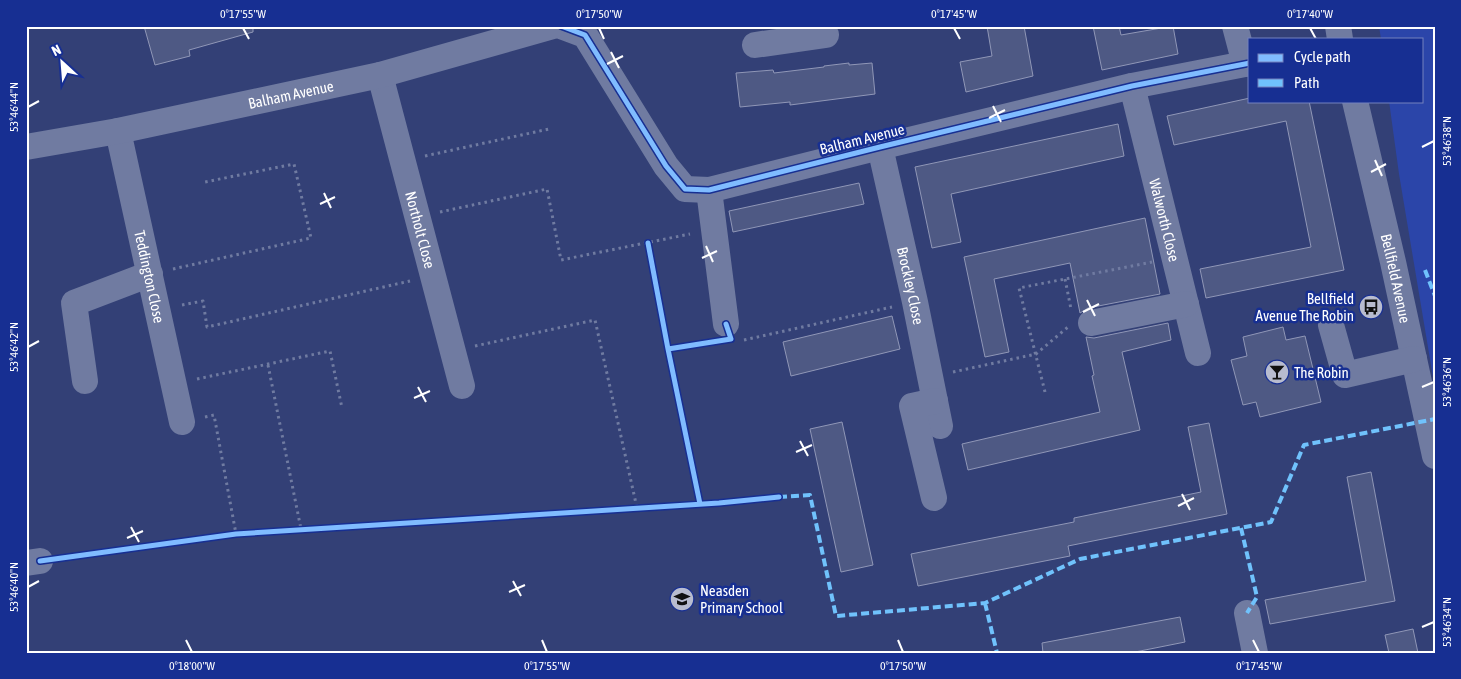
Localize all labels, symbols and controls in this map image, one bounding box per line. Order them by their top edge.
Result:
text: 0°17'55"W [220,7,266,21]
text: 0°17'50"W [576,7,622,21]
text: 0°17'45"W [931,7,977,21]
text: 0°17'40"W [1287,7,1333,21]
north arrow [38,38,88,88]
legend [1248,38,1424,102]
text: N [49,41,64,59]
text: Cycle path [1294,48,1351,65]
text: Path [1294,74,1320,91]
street label: Balham Avenue [247,77,335,111]
text: 53°46'44"N [7,82,21,132]
text: 53°46'38"N [1440,116,1454,166]
street label: Balham Avenue [818,120,906,158]
street label: Walworth Close [1147,177,1184,263]
street label: Northolt Close [403,189,439,270]
street label: Teddington Close [132,229,168,325]
street label: Bellfield Avenue [1378,232,1414,325]
street label: Brockley Close [894,245,928,326]
place label: Bellfield Avenue The Robin [1256,290,1354,324]
bus stop icon: Bellfield Avenue The Robin [1358,294,1384,320]
text: 53°46'42"N [7,322,21,372]
text: 53°46'36"N [1440,357,1454,407]
bar icon: The Robin [1264,359,1290,385]
place label: The Robin [1294,364,1349,381]
text: 53°46'40"N [7,562,21,612]
place label: Neasden Primary School [700,582,783,616]
school or university icon: Neasden Primary School [669,586,695,612]
text: 53°46'34"N [1440,597,1454,647]
text: 0°18'00"W [169,659,215,673]
text: 0°17'55"W [524,659,570,673]
text: 0°17'50"W [880,659,926,673]
text: 0°17'45"W [1236,659,1282,673]

